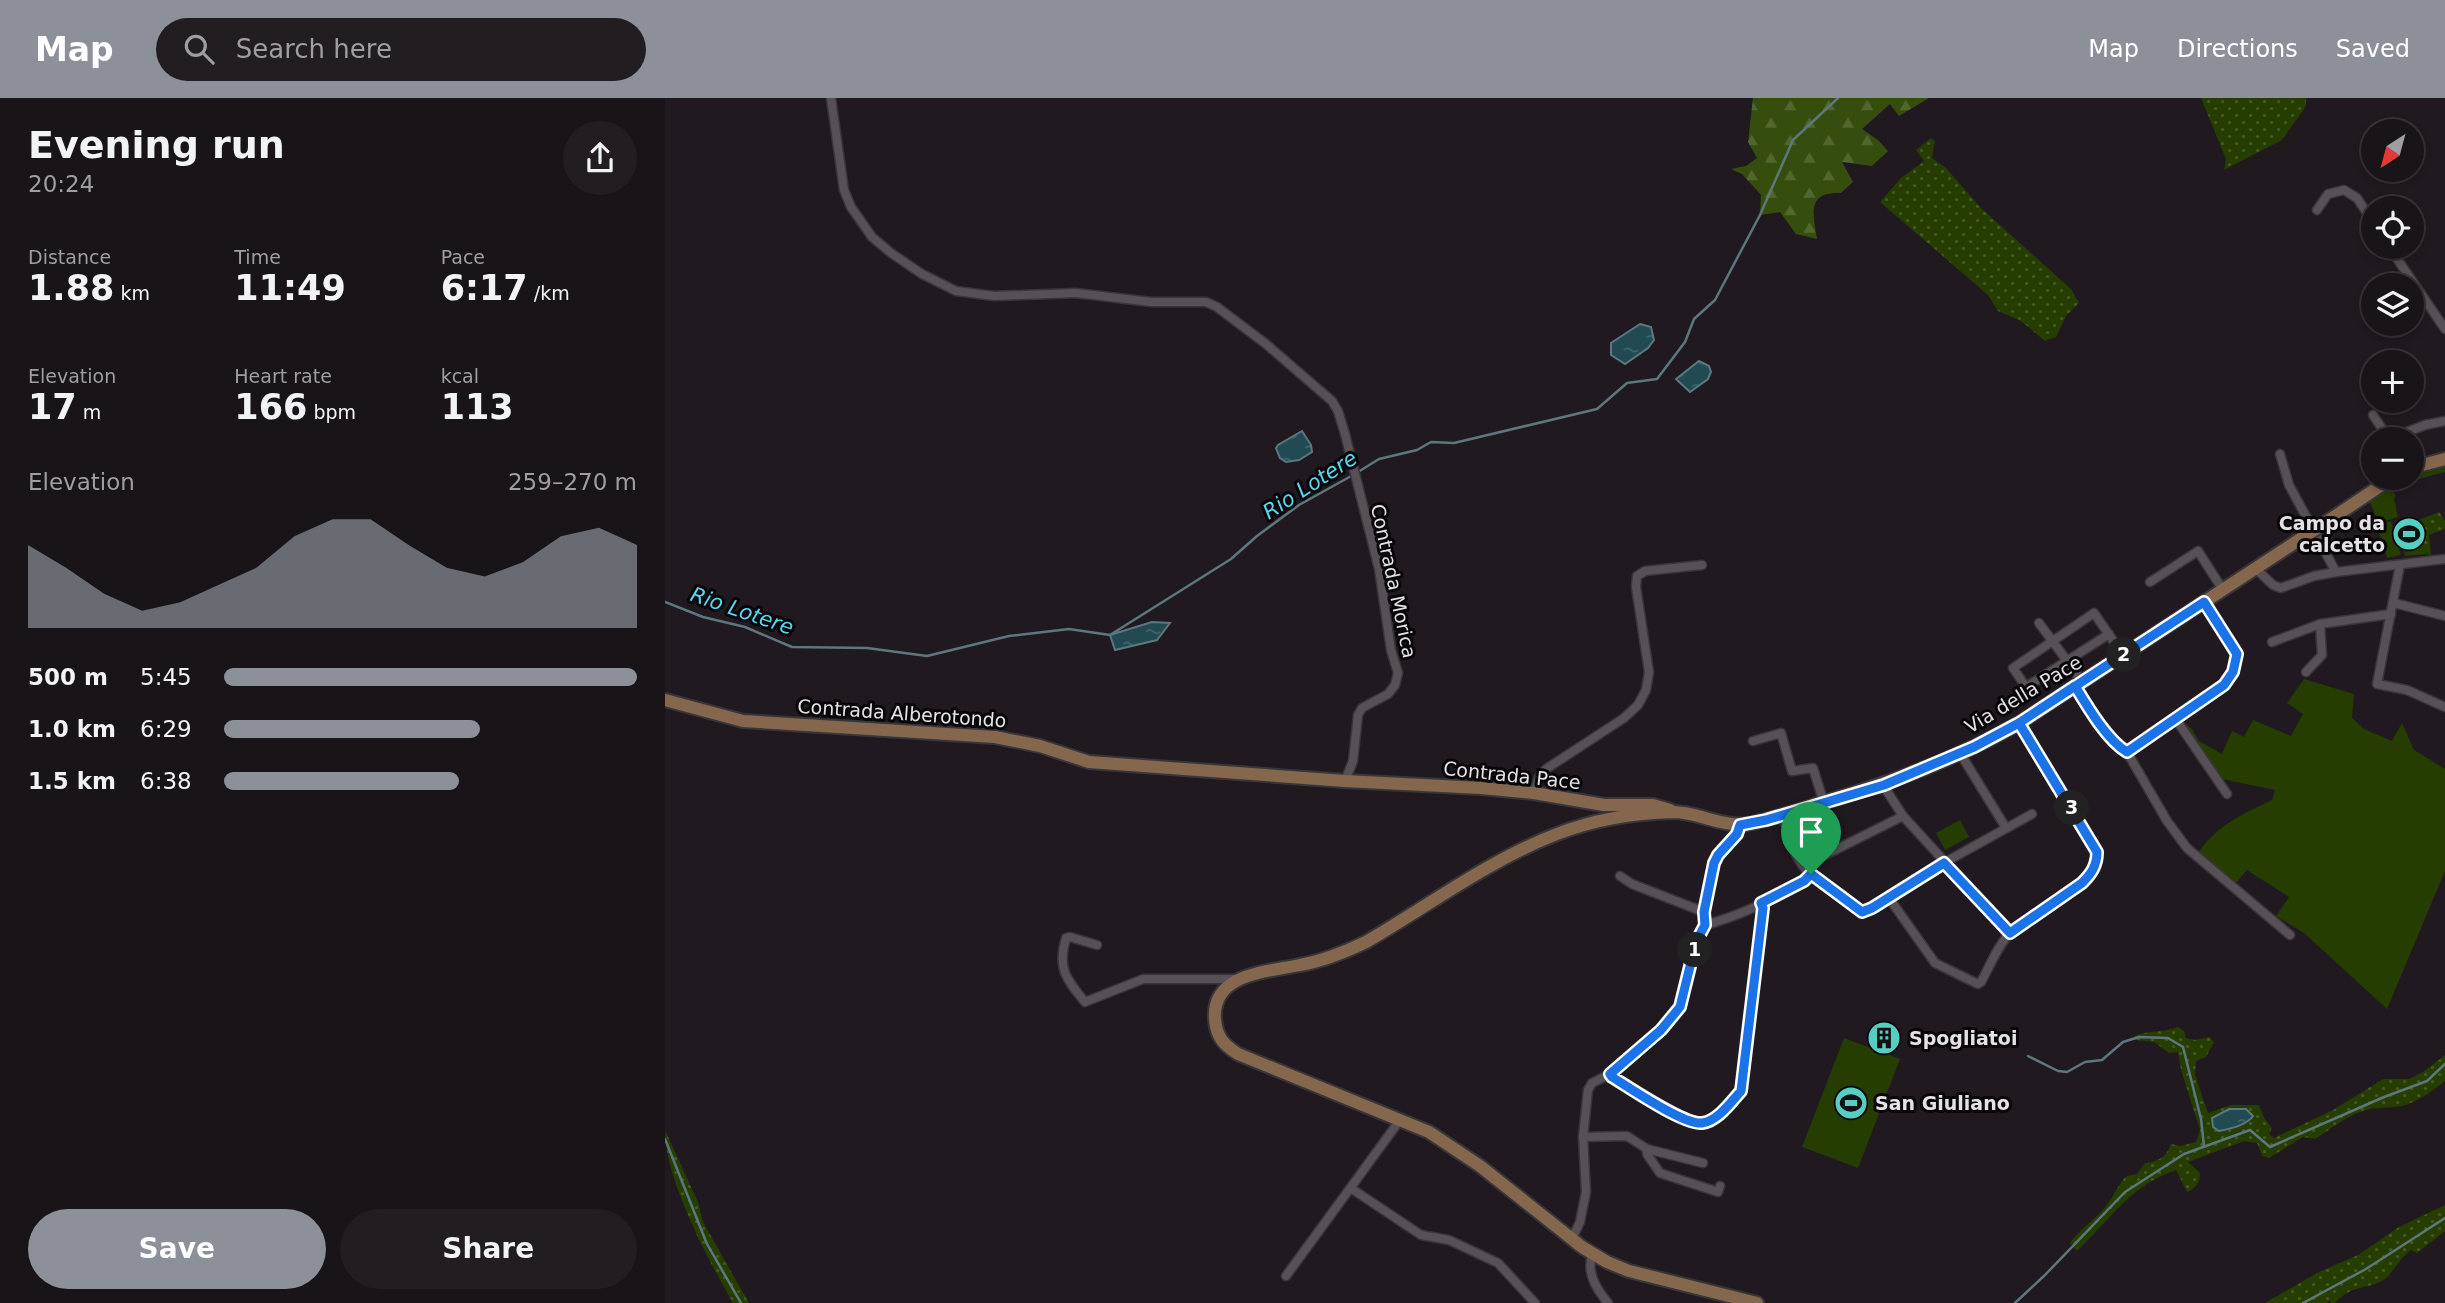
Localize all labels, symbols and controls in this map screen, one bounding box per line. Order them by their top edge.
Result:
search box [156,18,646,81]
text: Map [35,30,114,69]
icon: search [180,30,218,68]
text: Search here [236,34,392,64]
text: Map [2088,35,2139,63]
text: Directions [2177,35,2298,63]
text: Saved [2336,35,2410,63]
north arrow [2361,119,2424,182]
map controls [2361,119,2424,490]
button: share [563,121,637,195]
text: Evening run [28,123,285,167]
text: 20:24 [28,171,94,197]
button: locate [2361,196,2424,259]
text: Distance [28,246,111,268]
text: Time [234,246,281,268]
text: Pace [441,246,485,268]
text: 1.88 [28,268,114,308]
text: 11:49 [234,268,346,308]
text: 6:17 [441,268,528,308]
button: layers [2361,273,2424,336]
text: km [114,282,150,304]
text: /km [528,282,570,304]
button: + [2361,350,2424,413]
text: Elevation [28,365,116,387]
text: Heart rate [234,365,332,387]
text: kcal [441,365,479,387]
text: 17 [28,387,77,427]
text: 166 [234,387,307,427]
text: 113 [441,387,514,427]
text: m [77,401,101,423]
text: bpm [307,401,356,423]
button: − [2361,427,2424,490]
water label: Rio Lotere [1259,446,1361,524]
text: Elevation [28,469,135,495]
text: 259–270 m [508,469,637,495]
street label: Contrada Morica [1367,502,1421,660]
place label: Campo da calcetto [2279,512,2385,556]
sports icon: Campo da calcetto [2390,515,2428,553]
water label: Rio Lotere [687,582,797,640]
pin: 2 [2107,638,2141,672]
text: 2 [2117,643,2130,665]
street label: Via della Pace [1961,651,2085,737]
text: 500 m [28,664,108,690]
text: 5:45 [140,664,192,690]
street label: Contrada Alberotondo [797,695,1007,731]
text: 1.0 km [28,716,116,742]
text: 6:29 [140,716,192,742]
street label: Contrada Pace [1442,757,1582,793]
text: 1.5 km [28,768,116,794]
text: 6:38 [140,768,192,794]
pin: 3 [2055,790,2089,826]
text: 3 [2065,796,2078,818]
pin [1781,802,1841,874]
icon: arrive [1792,813,1830,851]
pin: 1 [1677,932,1713,968]
text: 1 [1688,938,1701,960]
building icon: Spogliatoi [1865,1019,1903,1057]
place label: Spogliatoi [1909,1027,2017,1049]
sports icon: San Giuliano [1832,1084,1870,1122]
place label: San Giuliano [1875,1092,2010,1114]
button: Save [28,1209,326,1289]
button: Share [340,1209,637,1289]

